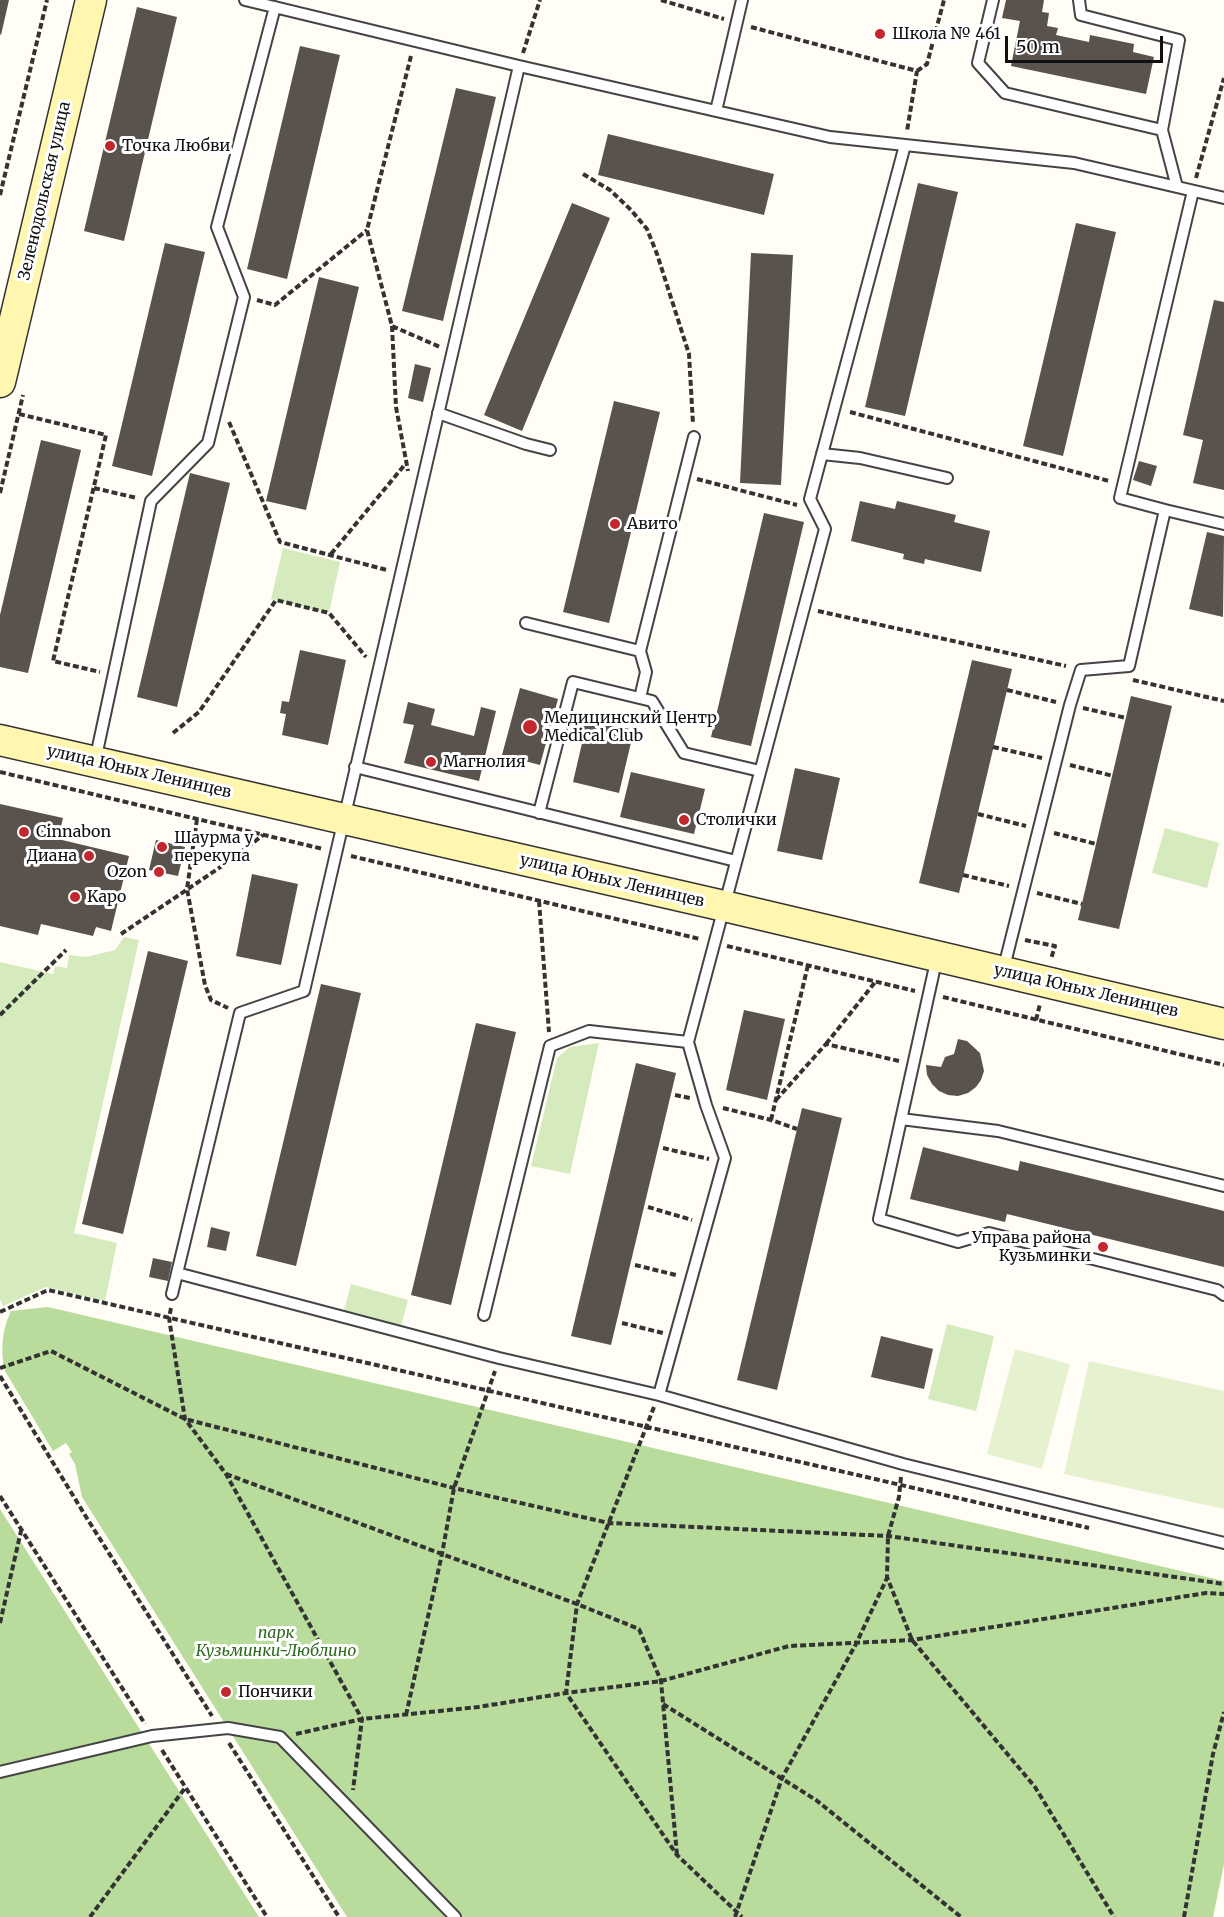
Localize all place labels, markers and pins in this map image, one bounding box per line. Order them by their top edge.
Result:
place label: Школа № 461 [892,24,1001,44]
marker: Школа № 461 [873,27,887,41]
place label: Точка Любви [122,136,230,156]
marker: Точка Любви [103,139,117,153]
place label: Авито [627,514,678,534]
marker: Авито [608,517,622,531]
place label: Медицинский Центр Medical Club [544,708,717,746]
marker: Медицинский Центр Medical Club [521,718,539,736]
place label: Магнолия [443,752,526,772]
marker: Магнолия [424,755,438,769]
place label: Столички [696,810,777,830]
marker: Столички [677,813,691,827]
place label: Cinnabon [36,822,111,842]
marker: Cinnabon [17,825,31,839]
place label: Шаурма у перекупа [174,828,254,866]
marker: Шаурма у перекупа [155,840,169,854]
place label: Диана [27,846,77,866]
marker: Диана [82,849,96,863]
place label: Ozon [107,862,147,882]
marker: Ozon [152,865,166,879]
place label: Kapo [87,887,126,907]
marker: Kapo [68,890,82,904]
place label: Управа района Кузьминки [972,1228,1091,1266]
marker: Управа района Кузьминки [1096,1240,1110,1254]
place label: Пончики [238,1682,313,1702]
marker: Пончики [219,1685,233,1699]

